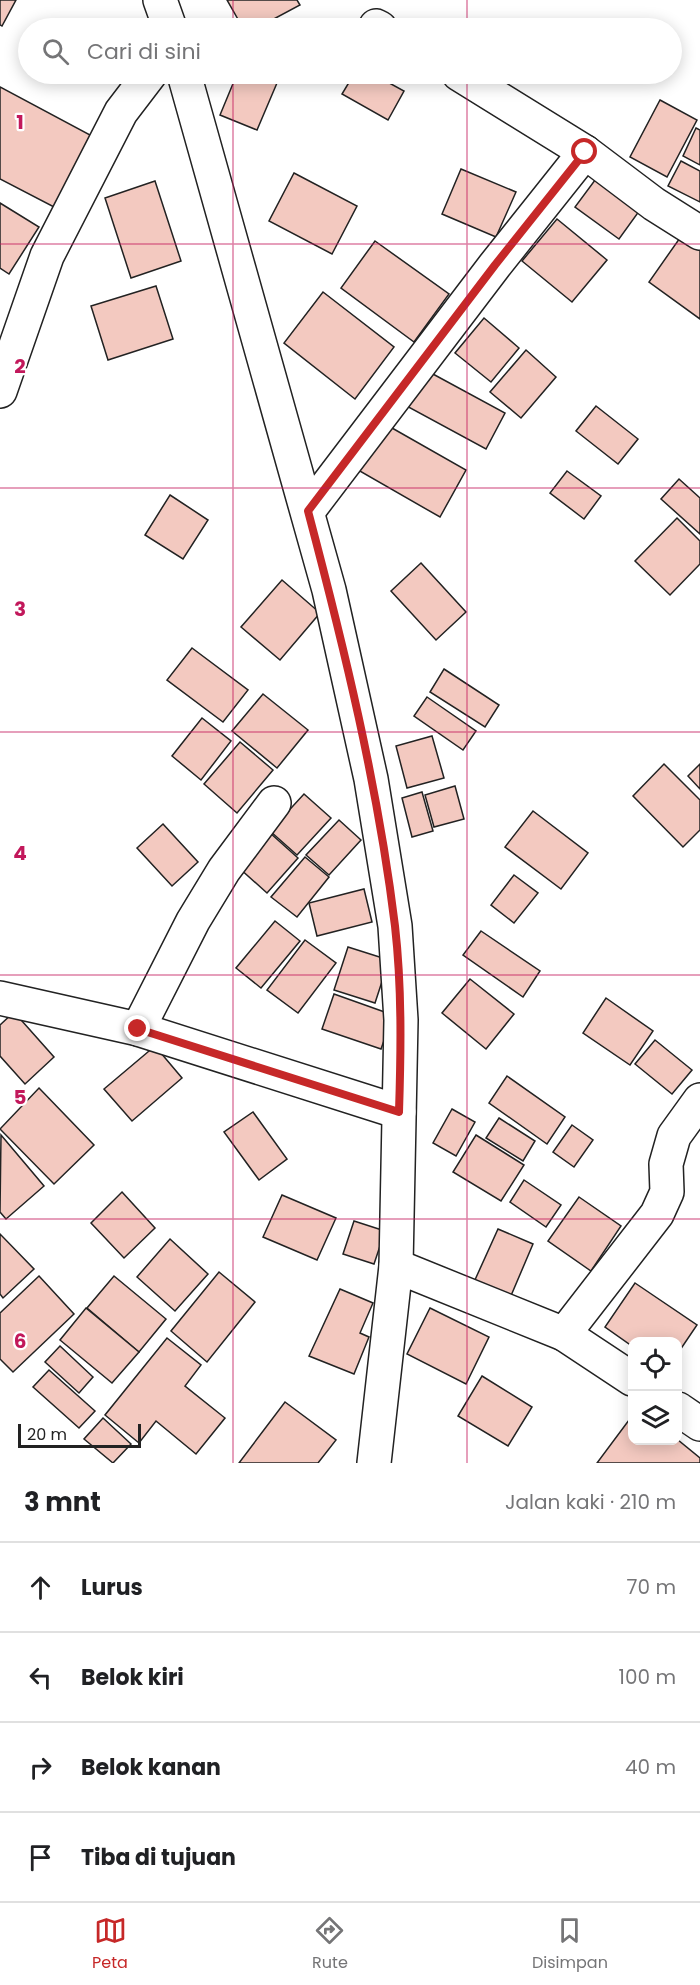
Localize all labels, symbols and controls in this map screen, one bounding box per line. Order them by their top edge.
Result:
search box [18,18,682,84]
icon: search [39,35,72,68]
text: Cari di sini [87,36,201,67]
text: 1 [16,108,24,136]
route start [571,138,597,164]
text: 2 [14,352,26,380]
text: 3 [14,595,26,623]
text: 4 [13,839,27,867]
route end [124,1015,150,1041]
text: 5 [14,1083,27,1111]
text: 6 [14,1327,26,1355]
map controls [628,1337,682,1445]
button: locate [628,1337,682,1391]
button: layers [628,1391,682,1445]
scale bar [18,1421,141,1448]
text: 20 m [27,1423,67,1446]
text: 3 mnt [24,1484,101,1520]
text: Jalan kaki · 210 m [505,1488,676,1516]
icon: ahead [24,1571,57,1604]
text: Lurus [81,1572,143,1603]
text: 70 m [627,1573,676,1601]
icon: left [24,1661,57,1694]
text: Belok kiri [81,1662,184,1693]
text: 100 m [619,1663,676,1691]
icon: right [24,1751,57,1784]
text: Belok kanan [81,1752,221,1783]
text: 40 m [625,1753,676,1781]
icon: arrive [24,1841,57,1874]
text: Tiba di tujuan [81,1842,236,1873]
tab: Peta [92,1914,128,1975]
tab: Rute [312,1914,348,1975]
tab: Disimpan [532,1914,608,1975]

